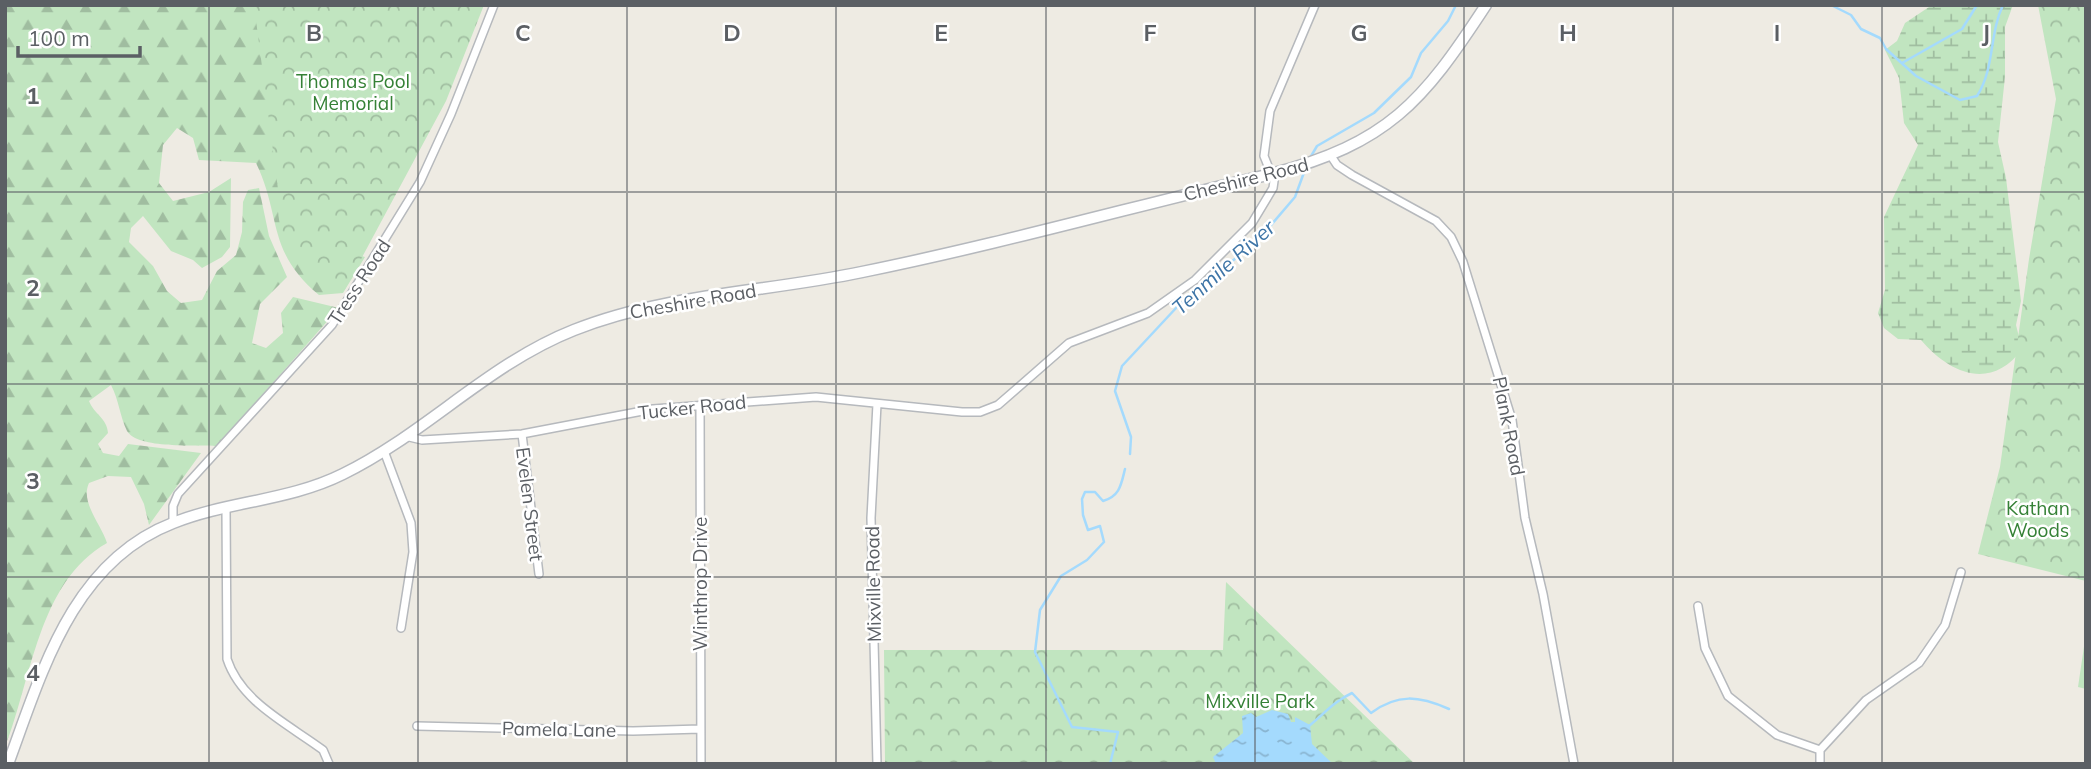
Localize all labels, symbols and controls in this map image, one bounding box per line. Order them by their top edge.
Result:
scale bar [18,14,140,58]
text: B [306,18,322,47]
text: C [515,18,531,47]
text: D [723,18,741,47]
text: E [934,18,948,47]
text: F [1143,18,1157,47]
text: G [1350,18,1368,47]
text: H [1559,18,1577,47]
text: I [1774,18,1780,47]
text: J [1982,18,1990,47]
text: 100 m [28,25,90,51]
park label: Thomas Pool Memorial [296,69,410,115]
text: 1 [26,81,40,110]
street label: Cheshire Road [1181,152,1311,206]
water label: Tenmile River [1166,213,1281,320]
street label: Tress Road [322,235,396,329]
text: 2 [26,273,40,302]
street label: Cheshire Road [628,278,758,324]
street label: Plank Road [1488,374,1530,478]
street label: Tucker Road [637,389,747,425]
street label: Evelen Street [511,446,549,563]
text: 3 [26,466,40,495]
park label: Kathan Woods [2006,496,2070,542]
street label: Winthrop Drive [688,517,712,651]
street label: Mixville Road [860,526,886,642]
text: 4 [26,658,40,687]
park label: Mixville Park [1205,689,1315,713]
street label: Pamela Lane [502,716,616,742]

